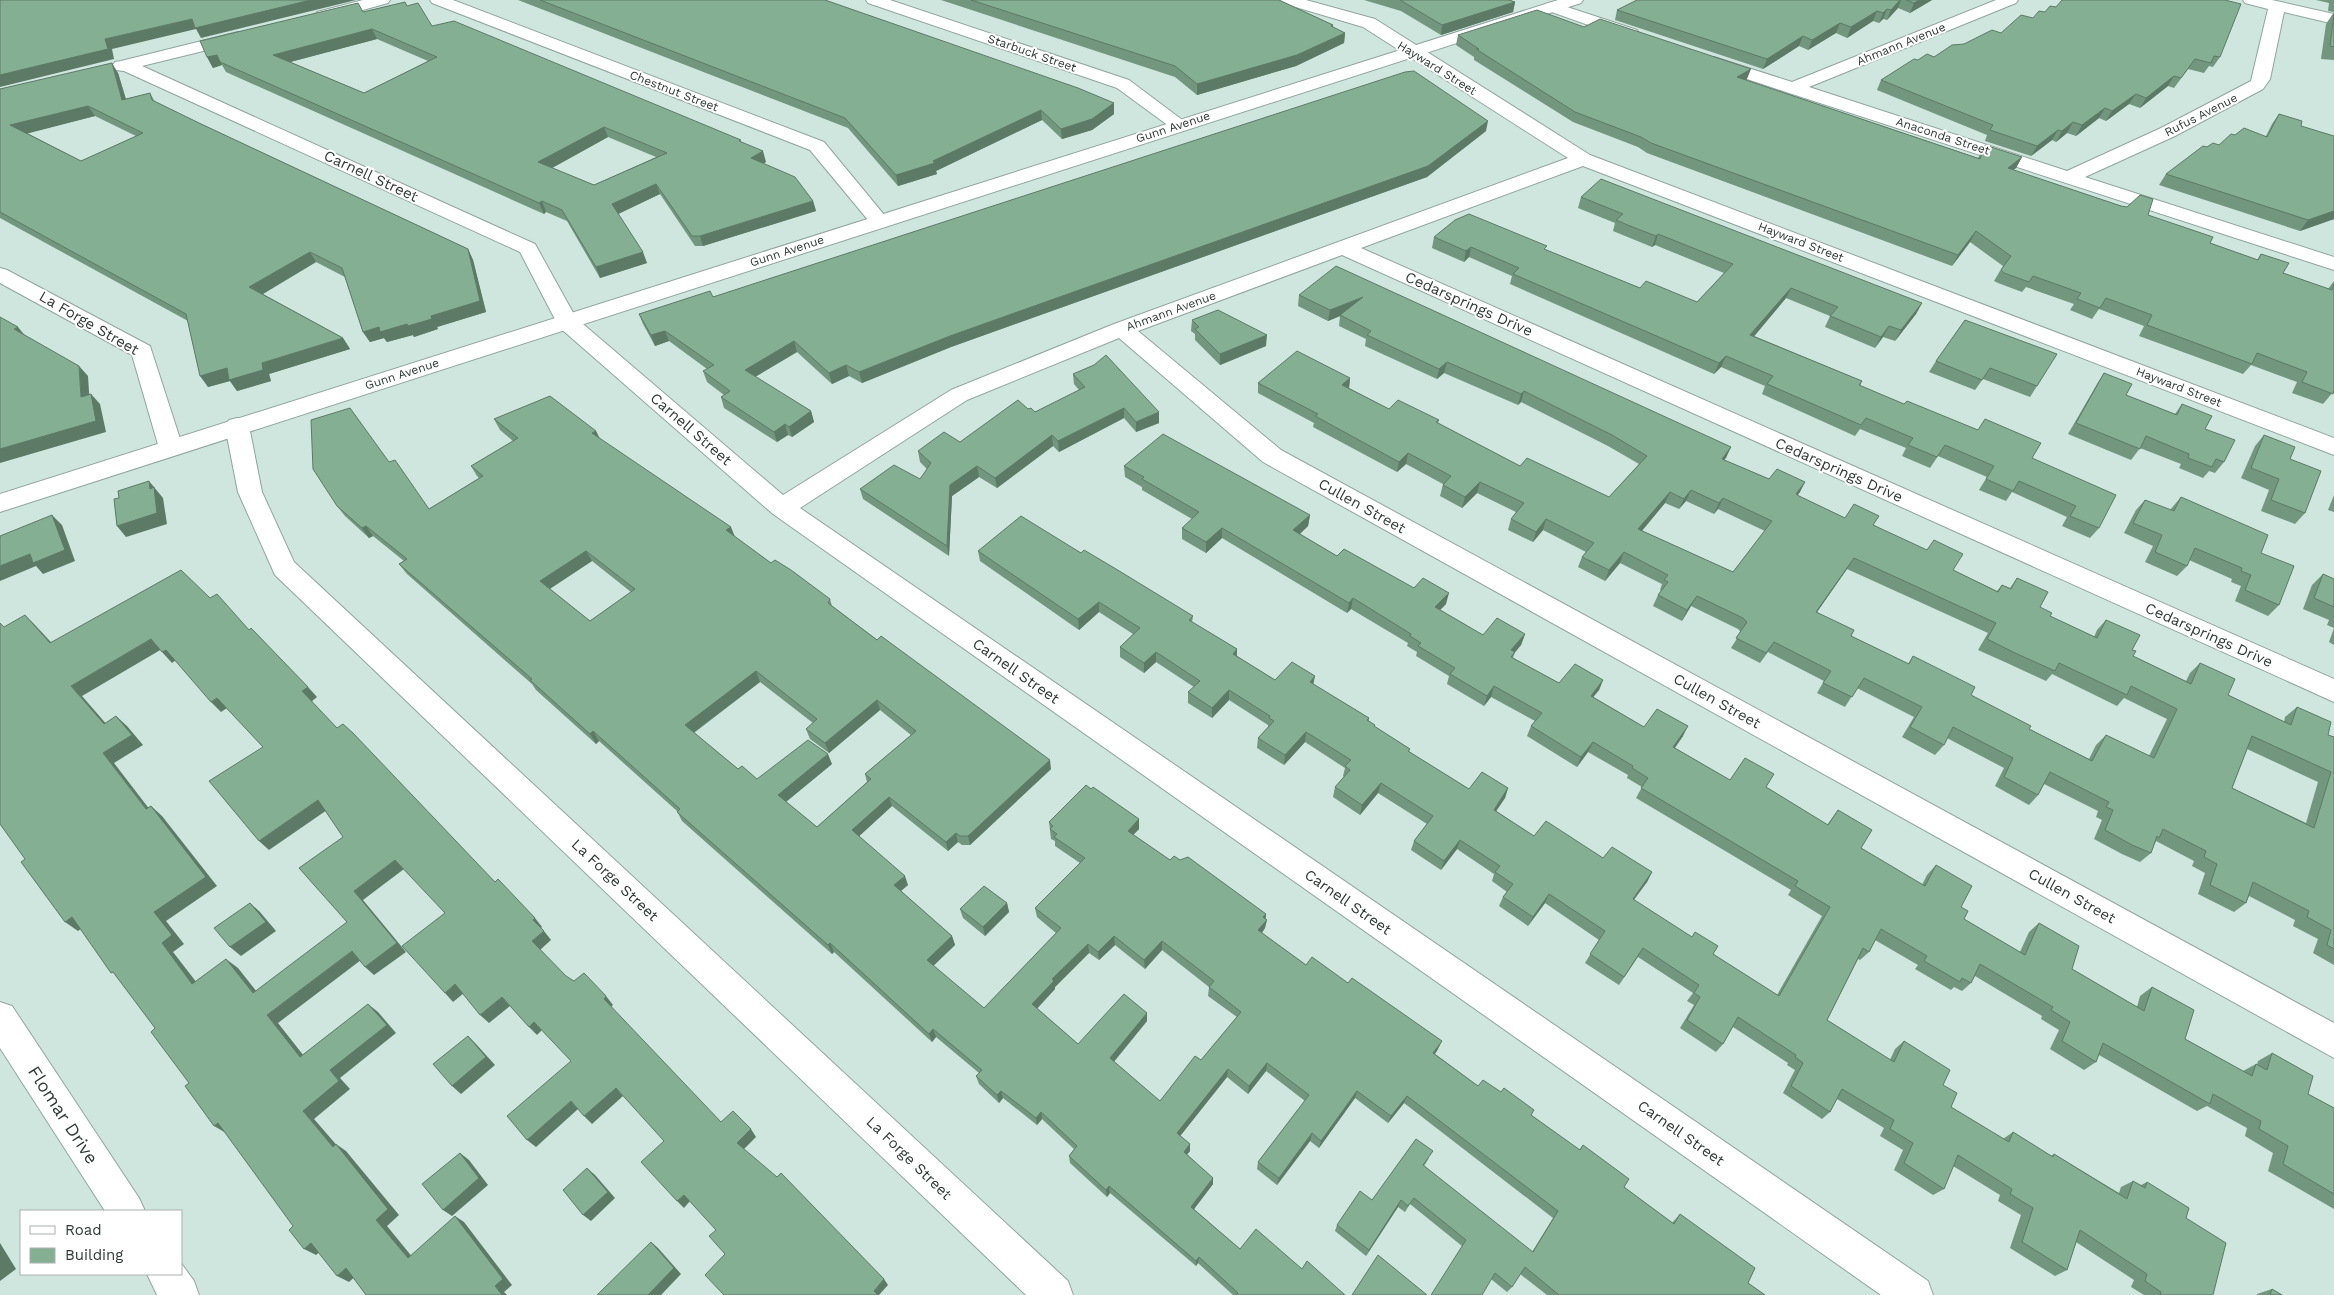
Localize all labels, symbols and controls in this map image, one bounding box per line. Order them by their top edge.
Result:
street label: Ahmann Avenue [1855,20,1947,68]
street label: Starbuck Street [986,31,1078,75]
street label: Hayward Street [1395,38,1479,98]
street label: Chestnut Street [628,68,720,114]
street label: Rufus Avenue [2162,91,2240,139]
street label: Gunn Avenue [1134,108,1212,146]
street label: Anaconda Street [1894,114,1992,158]
street label: Carnell Street [321,146,422,206]
street label: Hayward Street [1756,219,1846,265]
street label: Gunn Avenue [748,232,826,270]
street label: Cedarsprings Drive [1402,268,1536,340]
street label: La Forge Street [36,287,143,359]
street label: Ahmann Avenue [1124,288,1218,334]
street label: Gunn Avenue [363,355,441,393]
street label: Hayward Street [2134,364,2224,410]
street label: Carnell Street [647,389,736,470]
street label: Cedarsprings Drive [1772,434,1906,506]
street label: Cullen Street [1315,475,1409,538]
street label: Cedarsprings Drive [2142,599,2276,671]
street label: Carnell Street [969,634,1063,708]
street label: Cullen Street [1670,670,1764,733]
street label: La Forge Street [568,835,663,925]
street label: Carnell Street [1301,865,1395,939]
street label: Cullen Street [2025,865,2119,928]
street label: Flomar Drive [24,1062,103,1168]
street label: Carnell Street [1634,1096,1728,1170]
street label: La Forge Street [862,1113,956,1204]
legend [20,1210,182,1275]
text: Road [65,1221,102,1239]
text: Building [65,1246,123,1264]

